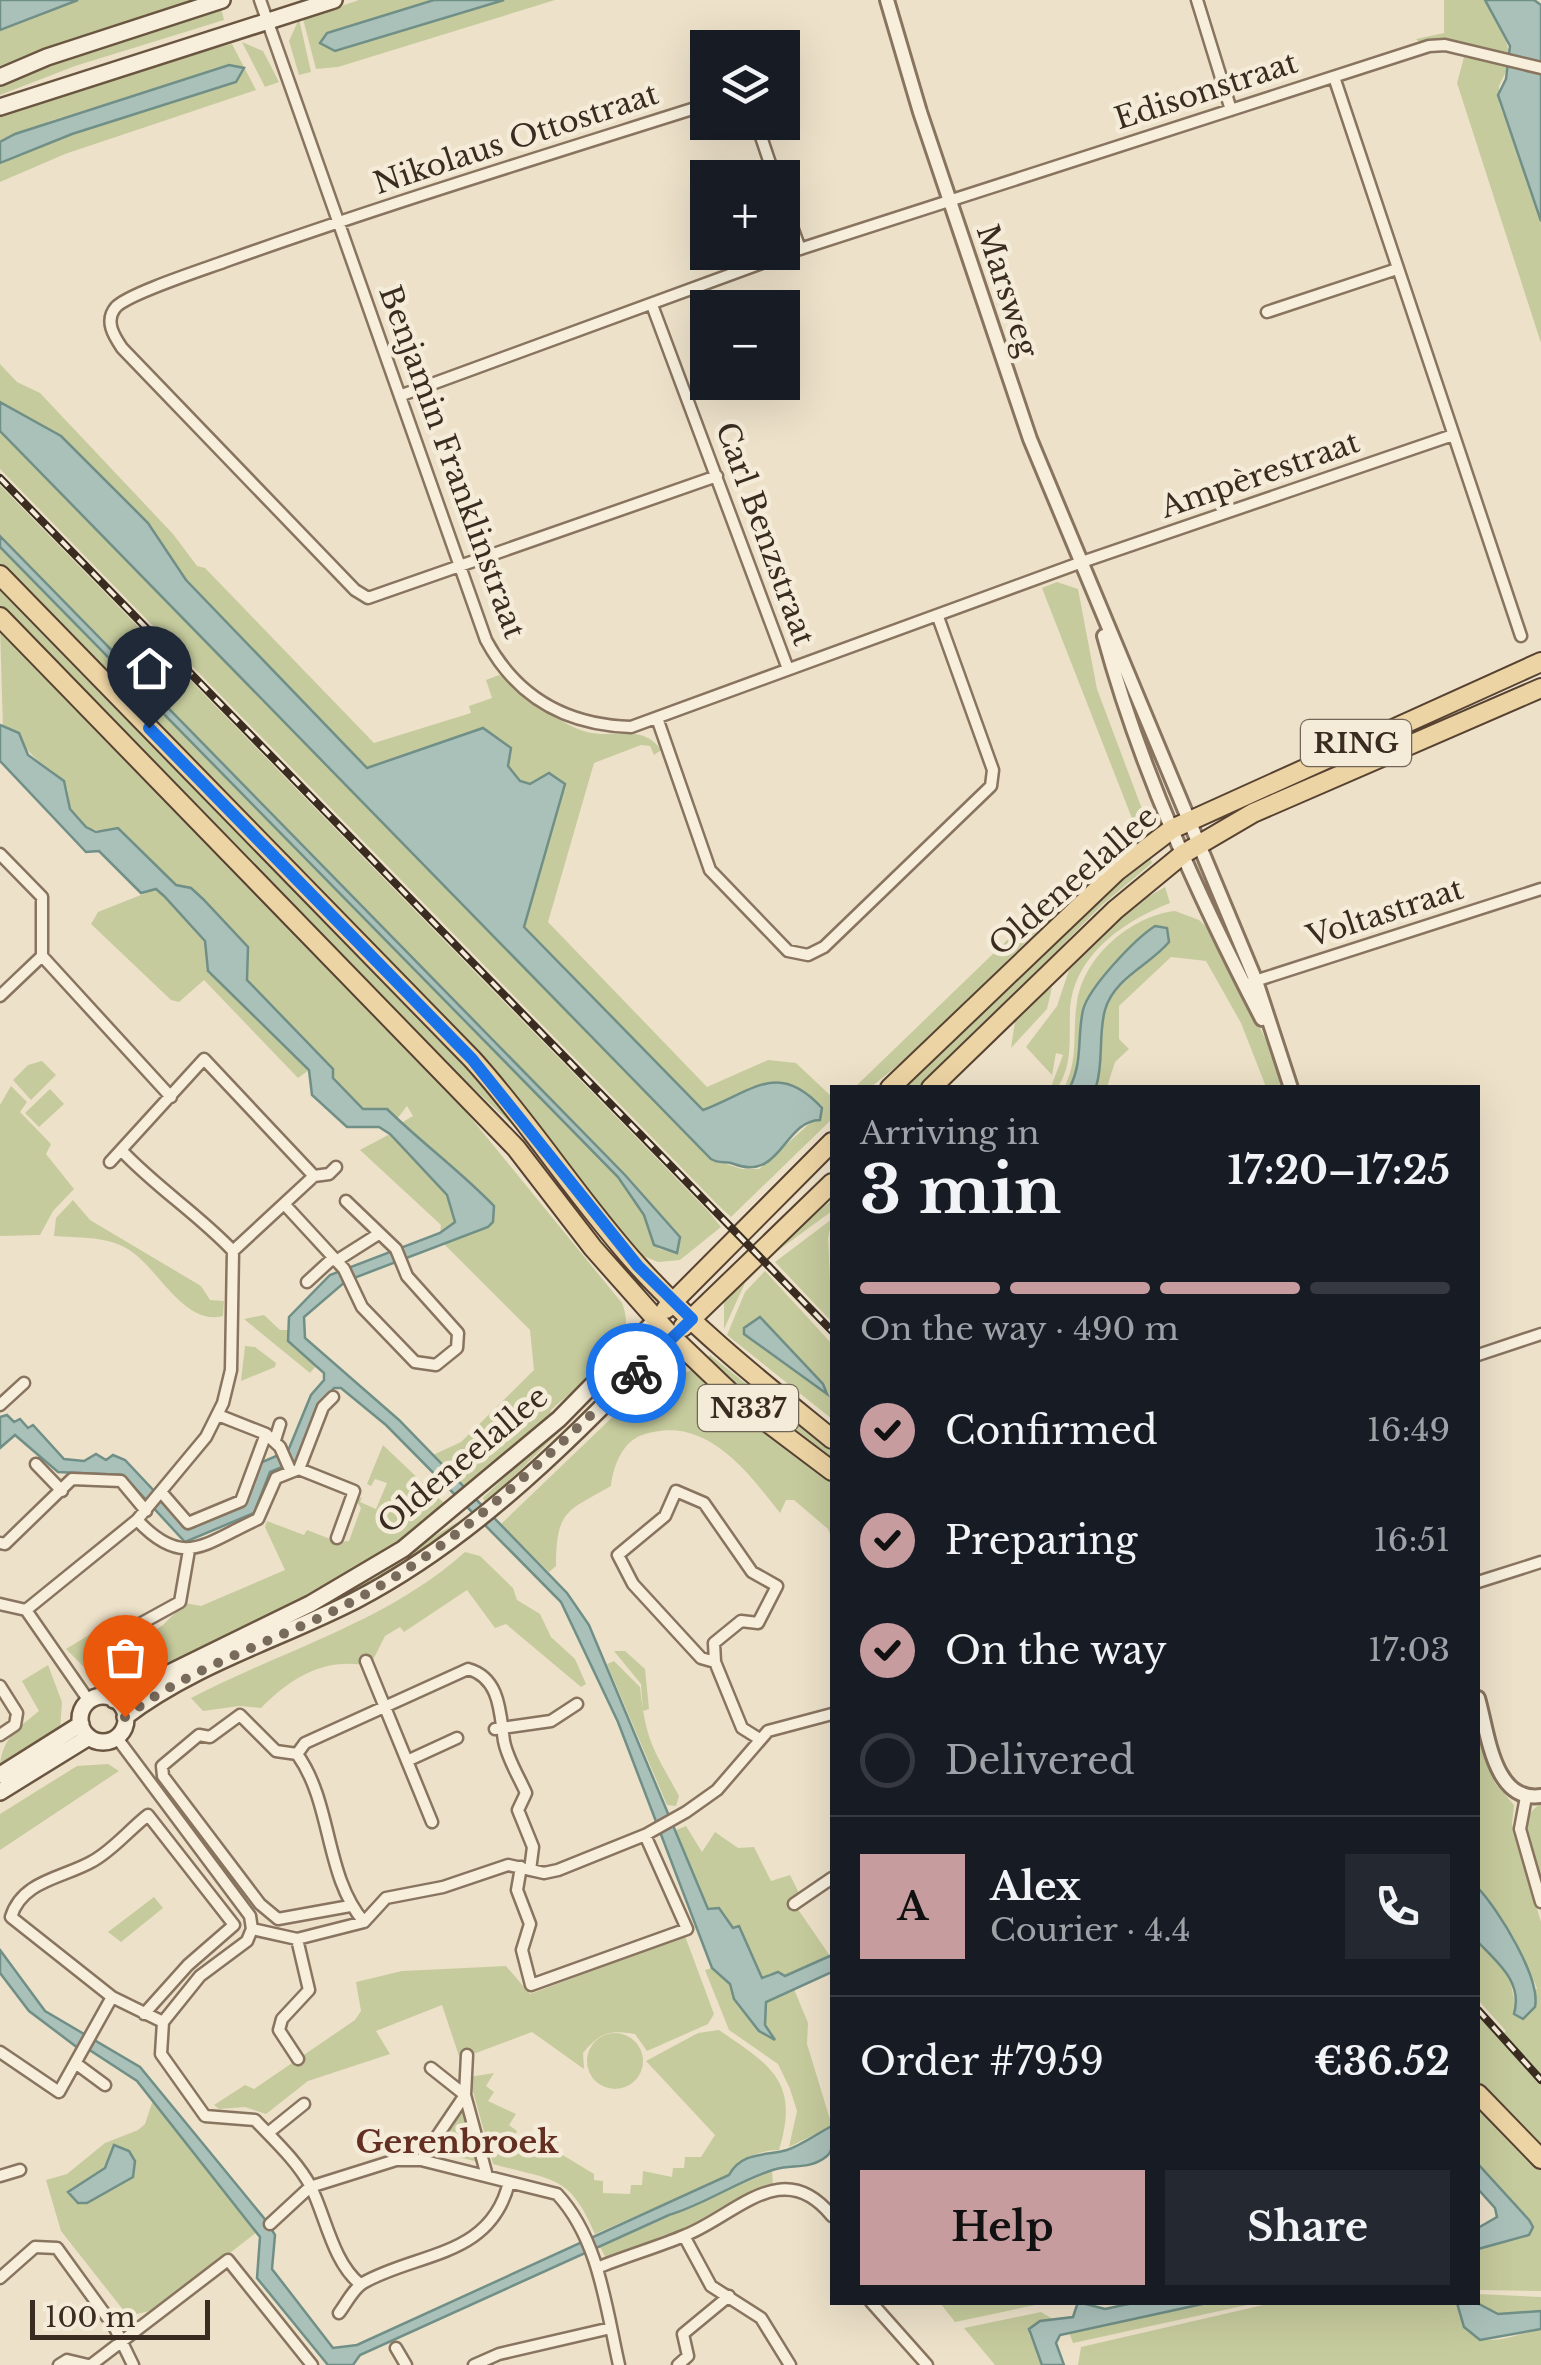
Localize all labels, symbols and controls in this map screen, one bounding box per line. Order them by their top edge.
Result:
map controls [690,30,800,400]
button: layers [690,30,800,140]
street label: Edisonstraat [1110,43,1303,137]
street label: Nikolaus Ottostraat [369,75,664,202]
button: + [690,160,800,270]
street label: Marsweg [969,220,1047,363]
street label: Benjamin Franklinstraat [371,280,534,644]
button: − [690,290,800,400]
street label: Carl Benzstraat [708,417,823,651]
street label: Ampèrestraat [1155,423,1365,526]
pin [107,626,192,729]
icon: home [122,641,177,696]
road number: RING [1301,720,1411,766]
street label: Oldeneelallee [981,798,1164,964]
street label: Voltastraat [1301,870,1468,955]
text: Arriving in [860,1113,1039,1153]
text: 17:20–17:25 [1228,1147,1450,1194]
text: 3 min [860,1150,1061,1231]
text: On the way · 490 m [860,1309,1179,1349]
courier [586,1323,686,1423]
icon: bike [609,1346,664,1401]
street label: Oldeneelallee [370,1378,555,1541]
road number: N337 [698,1385,798,1431]
icon: check [860,1403,915,1458]
text: Confirmed [945,1407,1158,1454]
text: 16:49 [1367,1410,1450,1450]
icon: check [860,1513,915,1568]
text: Preparing [945,1517,1137,1564]
text: 16:51 [1374,1520,1450,1560]
pin [83,1615,168,1718]
icon: check [860,1623,915,1678]
text: On the way [945,1627,1167,1674]
icon: bag [98,1630,153,1685]
text: 17:03 [1368,1630,1450,1670]
text: Delivered [945,1737,1135,1784]
button: phone [1345,1854,1450,1959]
text: Alex [990,1863,1081,1910]
text: A [897,1883,928,1930]
text: Courier · 4.4 [990,1910,1190,1950]
text: Order #7959 [860,2038,1104,2085]
text: €36.52 [1314,2038,1450,2085]
district label: Gerenbroek [356,2122,559,2162]
button: Help [860,2170,1145,2285]
button: Share [1165,2170,1450,2285]
scale bar [30,2295,210,2340]
text: 100 m [45,2300,136,2335]

